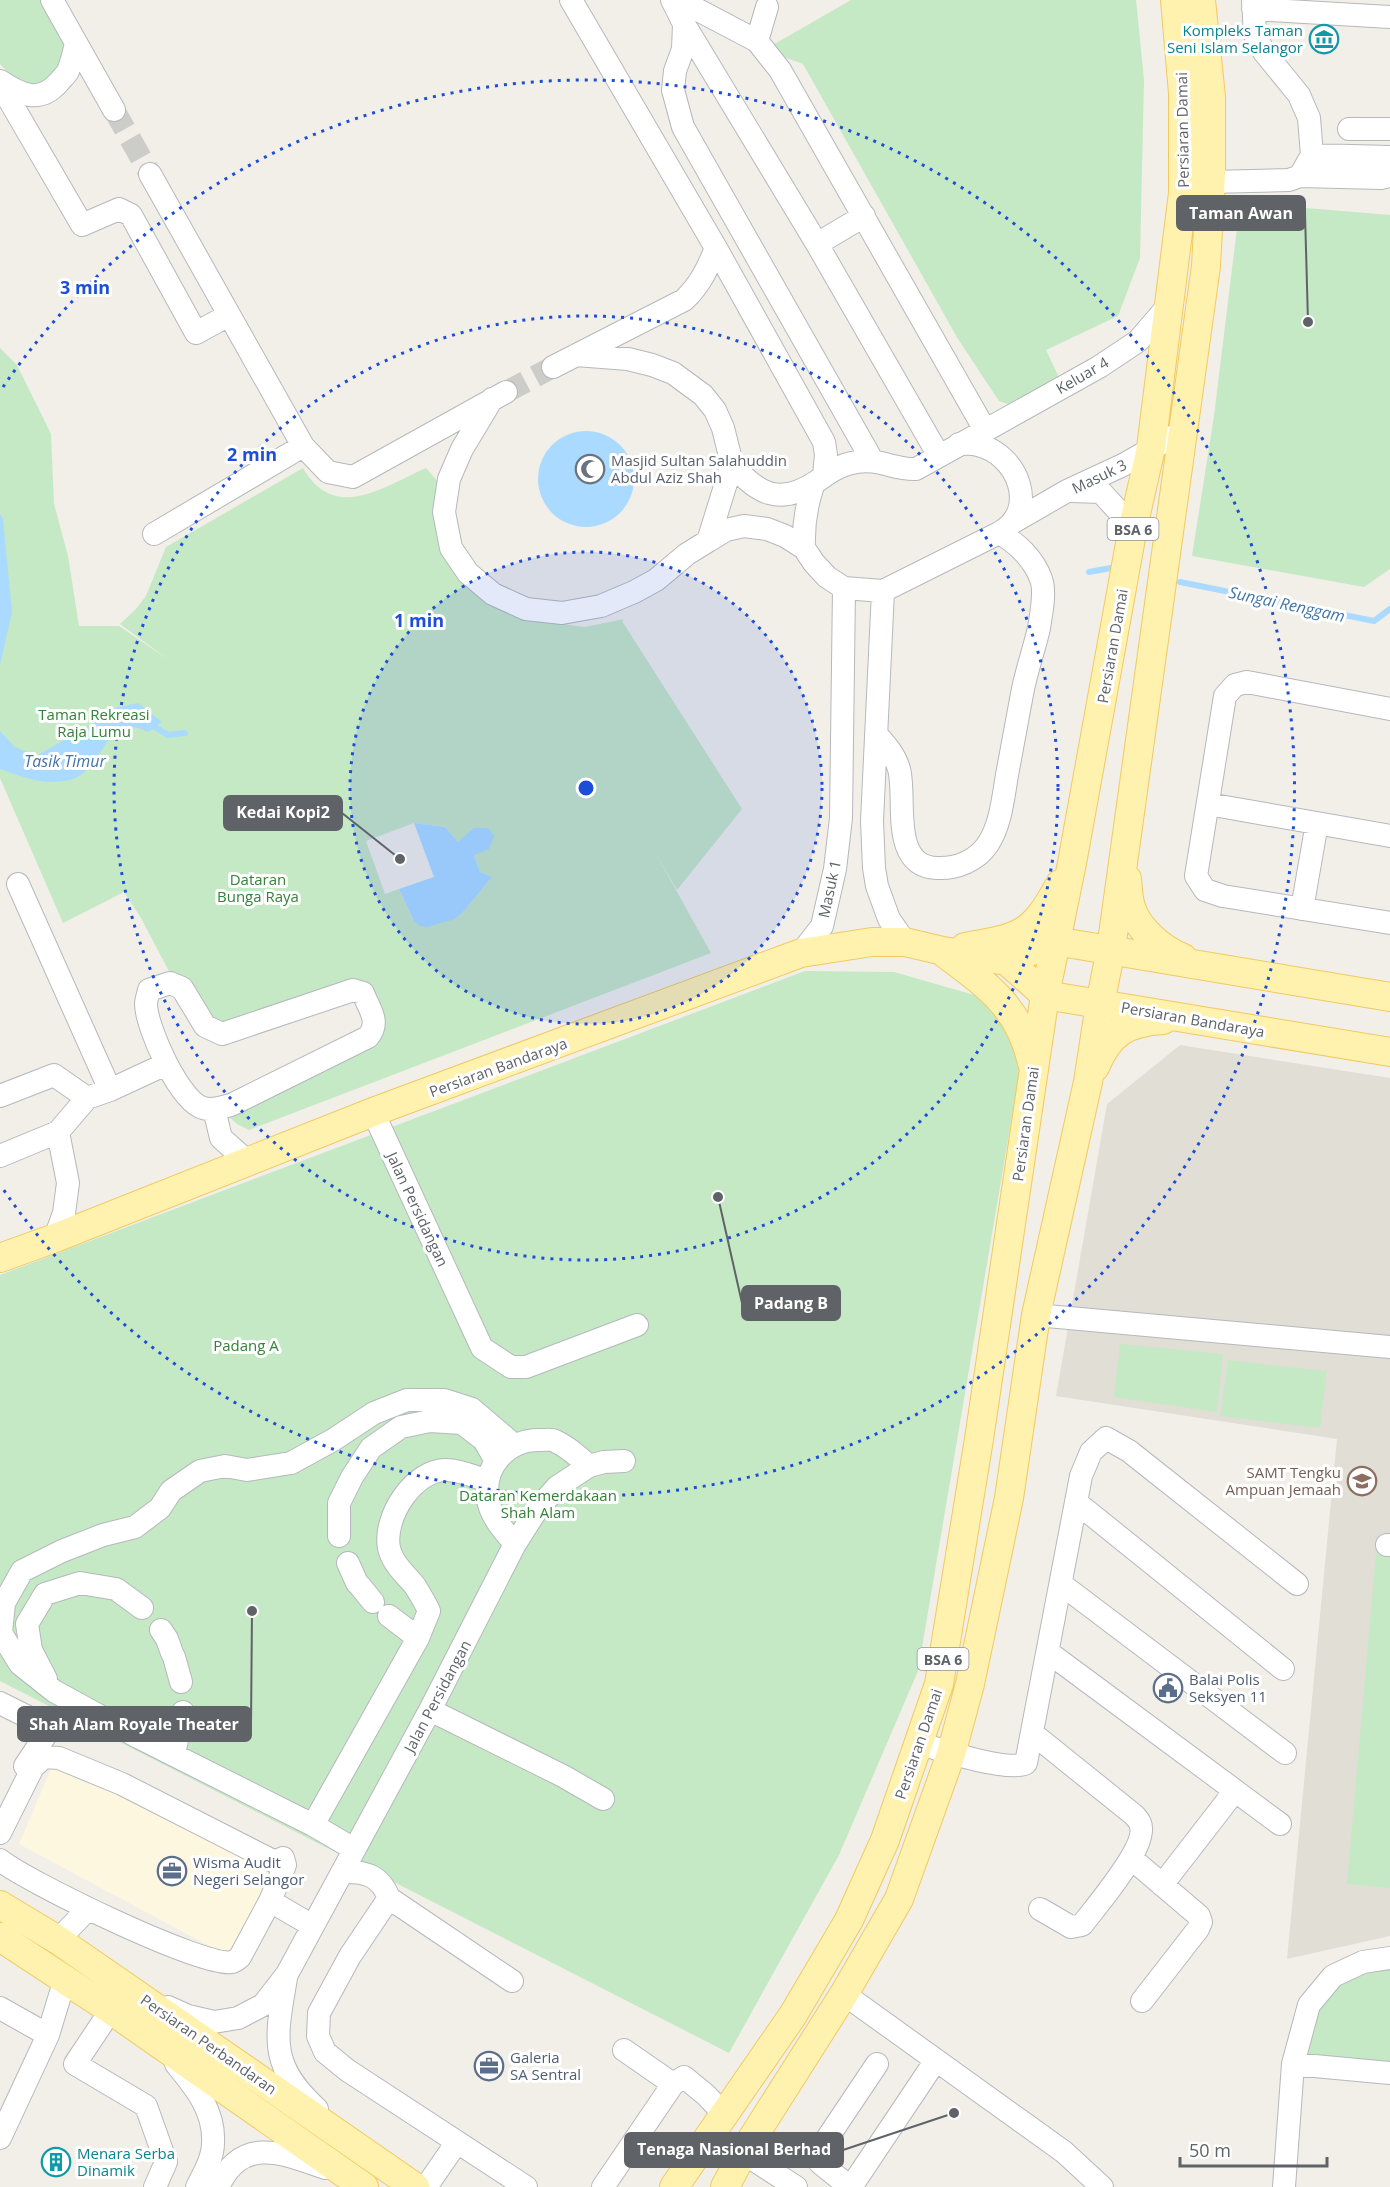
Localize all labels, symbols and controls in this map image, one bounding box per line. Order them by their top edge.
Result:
place label: Kompleks Taman Seni Islam Selangor [1167,20,1303,57]
museum icon: Kompleks Taman Seni Islam Selangor [1308,23,1340,55]
street label: Persiaran Damai [1171,72,1193,188]
callout: Taman Awan [1177,196,1305,230]
text: Taman Awan [1189,202,1293,224]
text: 3 min [60,275,110,299]
street label: Keluar 4 [1052,352,1112,398]
text: 2 min [227,442,277,466]
place label: Masjid Sultan Salahuddin Abdul Aziz Shah [611,450,787,487]
mosque icon: Masjid Sultan Salahuddin Abdul Aziz Shah [574,453,606,485]
street label: Masuk 3 [1068,454,1130,498]
road number: BSA 6 [1108,518,1158,540]
water label: Sungai Renggam [1227,581,1347,627]
street label: Persiaran Damai [1092,587,1132,705]
text: 1 min [394,608,444,632]
park label: Taman Rekreasi Raja Lumu [38,704,150,741]
water label: Tasik Timur [24,750,106,772]
centre of rings [576,778,596,798]
callout: Kedai Kopi2 [224,796,342,830]
text: Kedai Kopi2 [236,801,330,823]
street label: Masuk 1 [813,858,845,920]
park label: Dataran Bunga Raya [217,869,299,906]
street label: Persiaran Bandaraya [1120,997,1266,1041]
street label: Persiaran Bandaraya [426,1033,570,1101]
street label: Persiaran Damai [1007,1065,1043,1183]
street label: Jalan Persidangan [382,1147,453,1270]
callout: Padang B [742,1286,840,1320]
text: Padang B [754,1292,828,1314]
park label: Padang A [213,1335,279,1355]
place label: SAMT Tengku Ampuan Jemaah [1226,1462,1341,1499]
school or university icon: SAMT Tengku Ampuan Jemaah [1346,1465,1378,1497]
park label: Dataran Kemerdakaan Shah Alam [459,1485,617,1522]
street label: Jalan Persidangan [398,1636,475,1757]
road number: BSA 6 [918,1648,968,1670]
place label: Balai Polis Seksyen 11 [1189,1669,1267,1706]
public building icon: Balai Polis Seksyen 11 [1152,1672,1184,1704]
street label: Persiaran Damai [890,1686,946,1802]
callout: Shah Alam Royale Theater [18,1707,251,1741]
text: Shah Alam Royale Theater [29,1713,239,1735]
place label: Wisma Audit Negeri Selangor [193,1852,304,1889]
office icon: Wisma Audit Negeri Selangor [156,1855,188,1887]
street label: Persiaran Perbandaran [137,1989,281,2099]
place label: Galeria SA Sentral [510,2047,581,2084]
office icon: Galeria SA Sentral [473,2050,505,2082]
scale bar [1180,2130,1327,2168]
callout: Tenaga Nasional Berhad [625,2133,843,2167]
text: Tenaga Nasional Berhad [637,2138,831,2160]
text: 50 m [1189,2138,1231,2162]
place label: Menara Serba Dinamik [77,2143,175,2180]
building icon: Menara Serba Dinamik [40,2146,72,2178]

